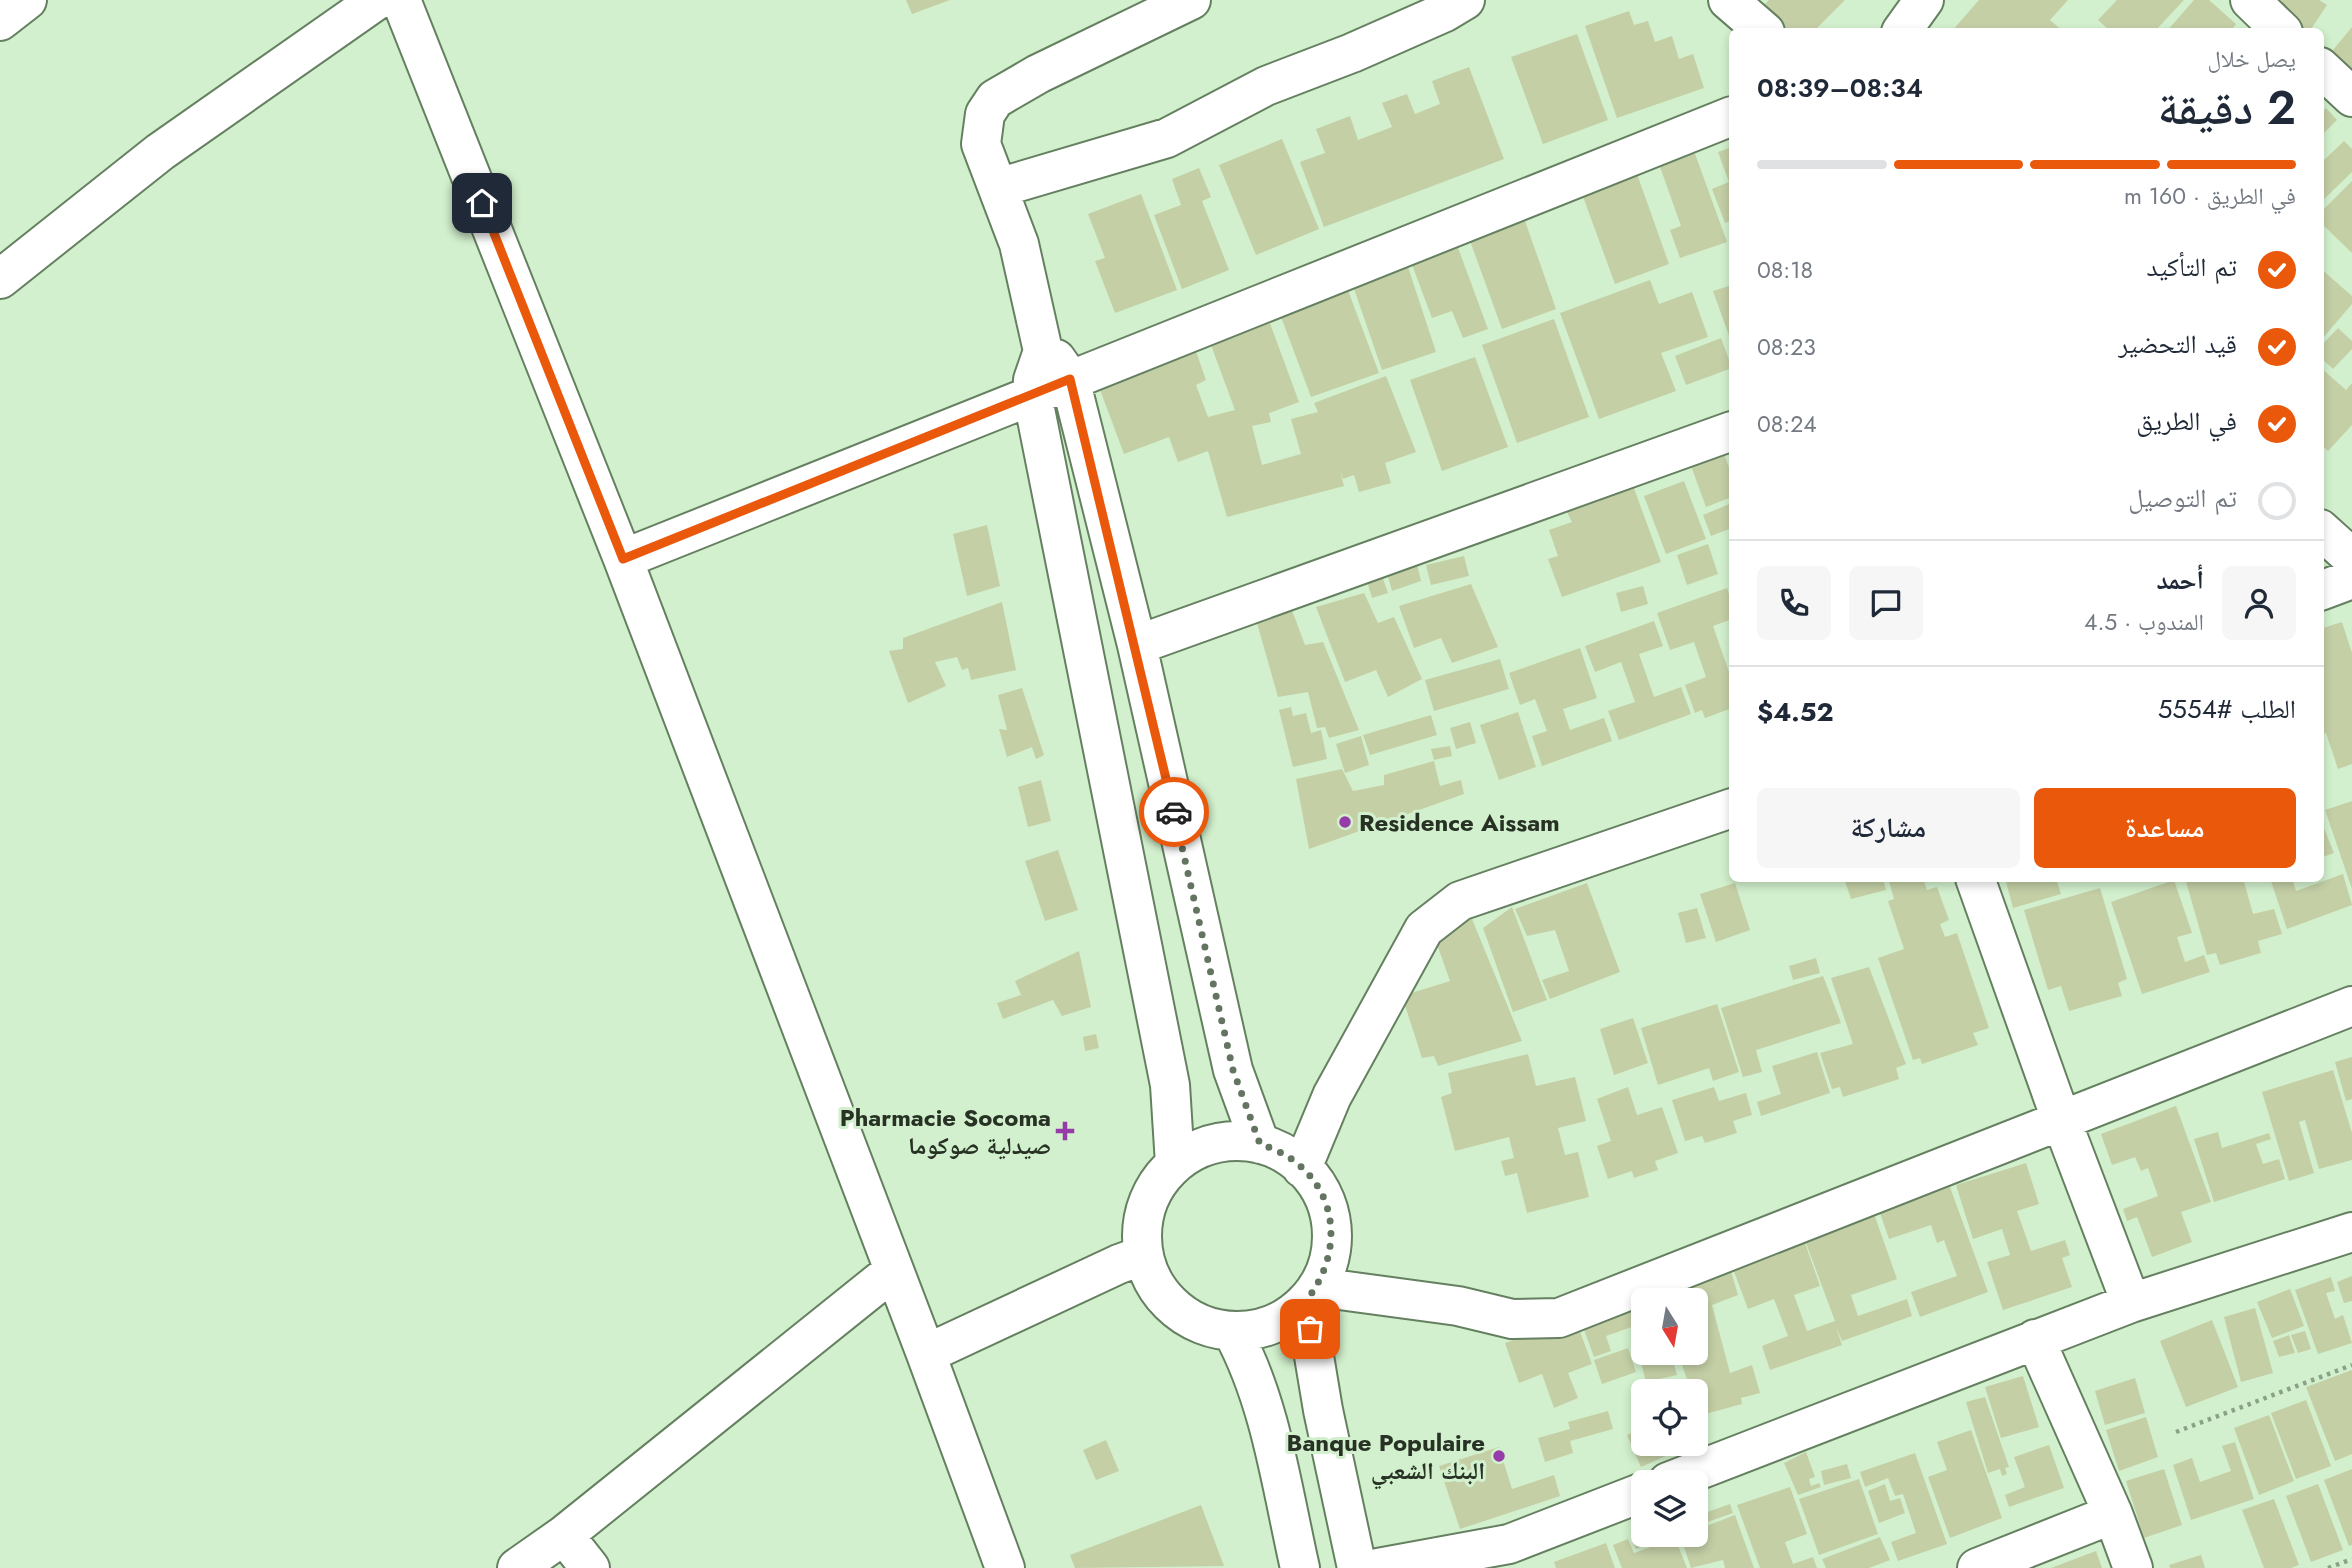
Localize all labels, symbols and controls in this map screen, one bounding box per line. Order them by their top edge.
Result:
text: يصل خلال [2207,42,2296,76]
text: 08:34–08:39 [1757,69,1923,107]
text: 2 دقيقة [2158,75,2296,141]
pin [452,173,512,233]
text: في الطريق · 160 m [2124,179,2296,213]
icon: home [463,184,501,222]
text: تم التأكيد [2146,248,2237,286]
icon: check [2258,251,2296,289]
text: 08:18 [1757,253,1813,287]
text: قيد التحضير [2118,325,2237,363]
icon: check [2258,328,2296,366]
text: 08:23 [1757,330,1816,364]
text: في الطريق [2136,402,2237,440]
icon: check [2258,405,2296,443]
text: 08:24 [1757,407,1817,441]
text: تم التوصيل [2128,479,2237,517]
text: أحمد [2156,561,2204,599]
button: phone [1757,566,1831,640]
button: chat [1849,566,1923,640]
button: person [2222,566,2296,640]
text: المندوب · 4.5 [2084,605,2204,639]
text: الطلب #5554 [2158,690,2296,728]
text: $4.52 [1757,693,1834,731]
courier [1139,777,1209,847]
button: مشاركة [1757,788,2020,868]
button: مساعدة [2034,788,2296,868]
icon: car [1155,793,1193,831]
place label: Residence Aissam [1359,805,1560,840]
marker: Residence Aissam [1337,814,1353,830]
place label: Pharmacie Socoma صيدلية صوكوما [840,1100,1051,1163]
marker: Pharmacie Socoma صيدلية صوكوما [1057,1123,1073,1139]
north arrow [1631,1288,1708,1365]
map controls [1631,1288,1708,1547]
pin [1280,1299,1340,1359]
icon: bag [1291,1310,1329,1348]
button: locate [1631,1379,1708,1456]
place label: Banque Populaire البنك الشعبي [1286,1425,1485,1489]
marker: Banque Populaire البنك الشعبي [1491,1448,1507,1464]
button: layers [1631,1470,1708,1547]

